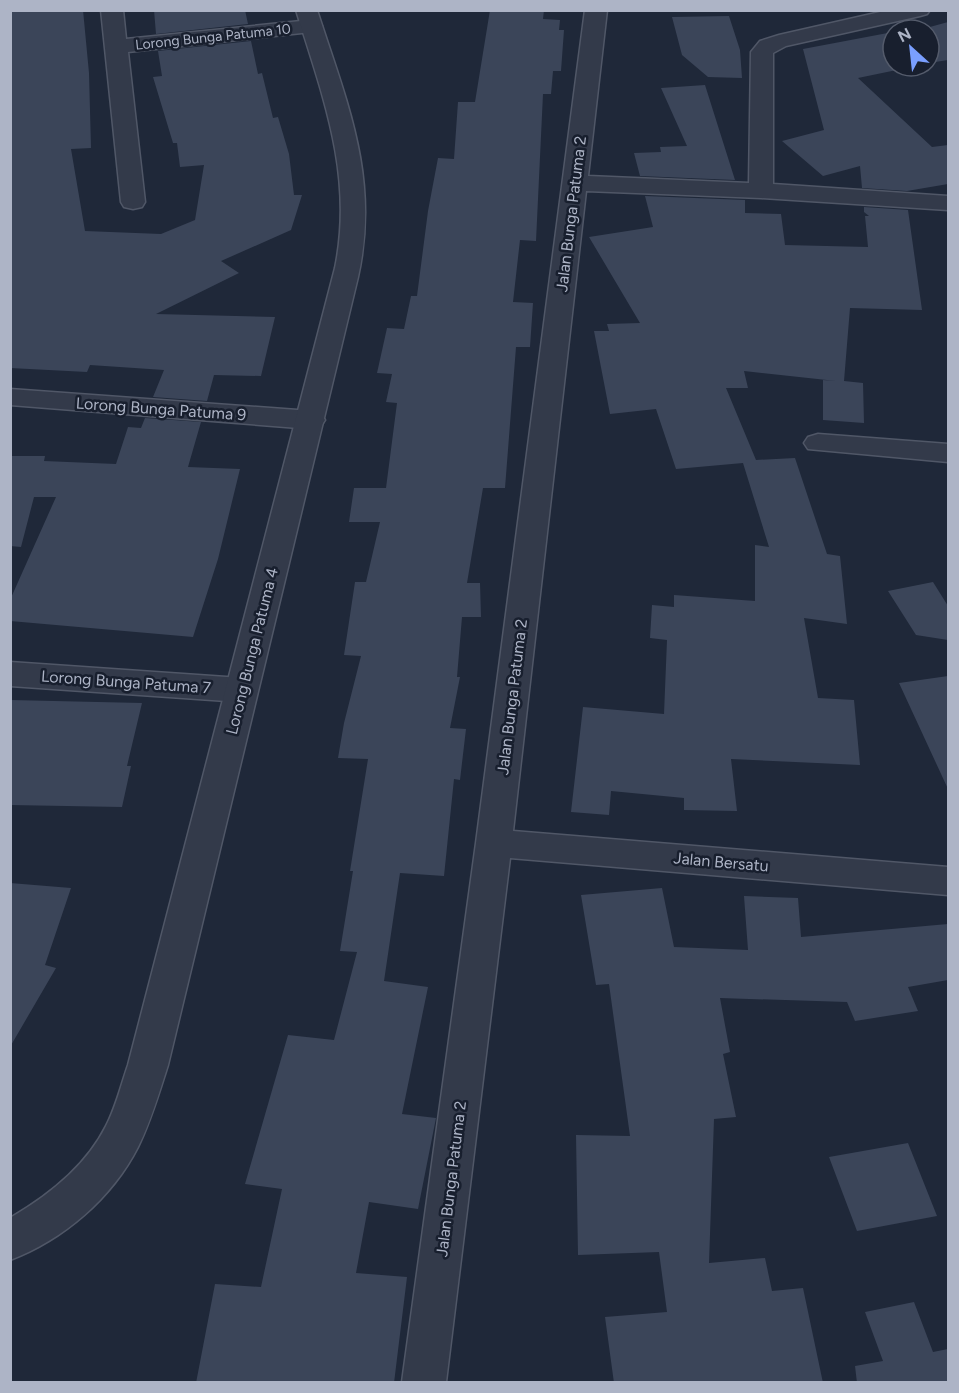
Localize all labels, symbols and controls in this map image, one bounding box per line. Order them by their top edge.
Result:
north arrow [881,18,941,78]
street label: Lorong Bunga Patuma 10 [134,20,292,54]
text: N [895,24,914,46]
street label: Jalan Bunga Patuma 2 [552,135,590,293]
street label: Lorong Bunga Patuma 9 [75,394,247,424]
street label: Lorong Bunga Patuma 4 [222,565,282,737]
street label: Jalan Bunga Patuma 2 [493,618,531,776]
street label: Lorong Bunga Patuma 7 [40,667,212,697]
street label: Jalan Bersatu [673,848,769,876]
street label: Jalan Bunga Patuma 2 [432,1100,470,1258]

